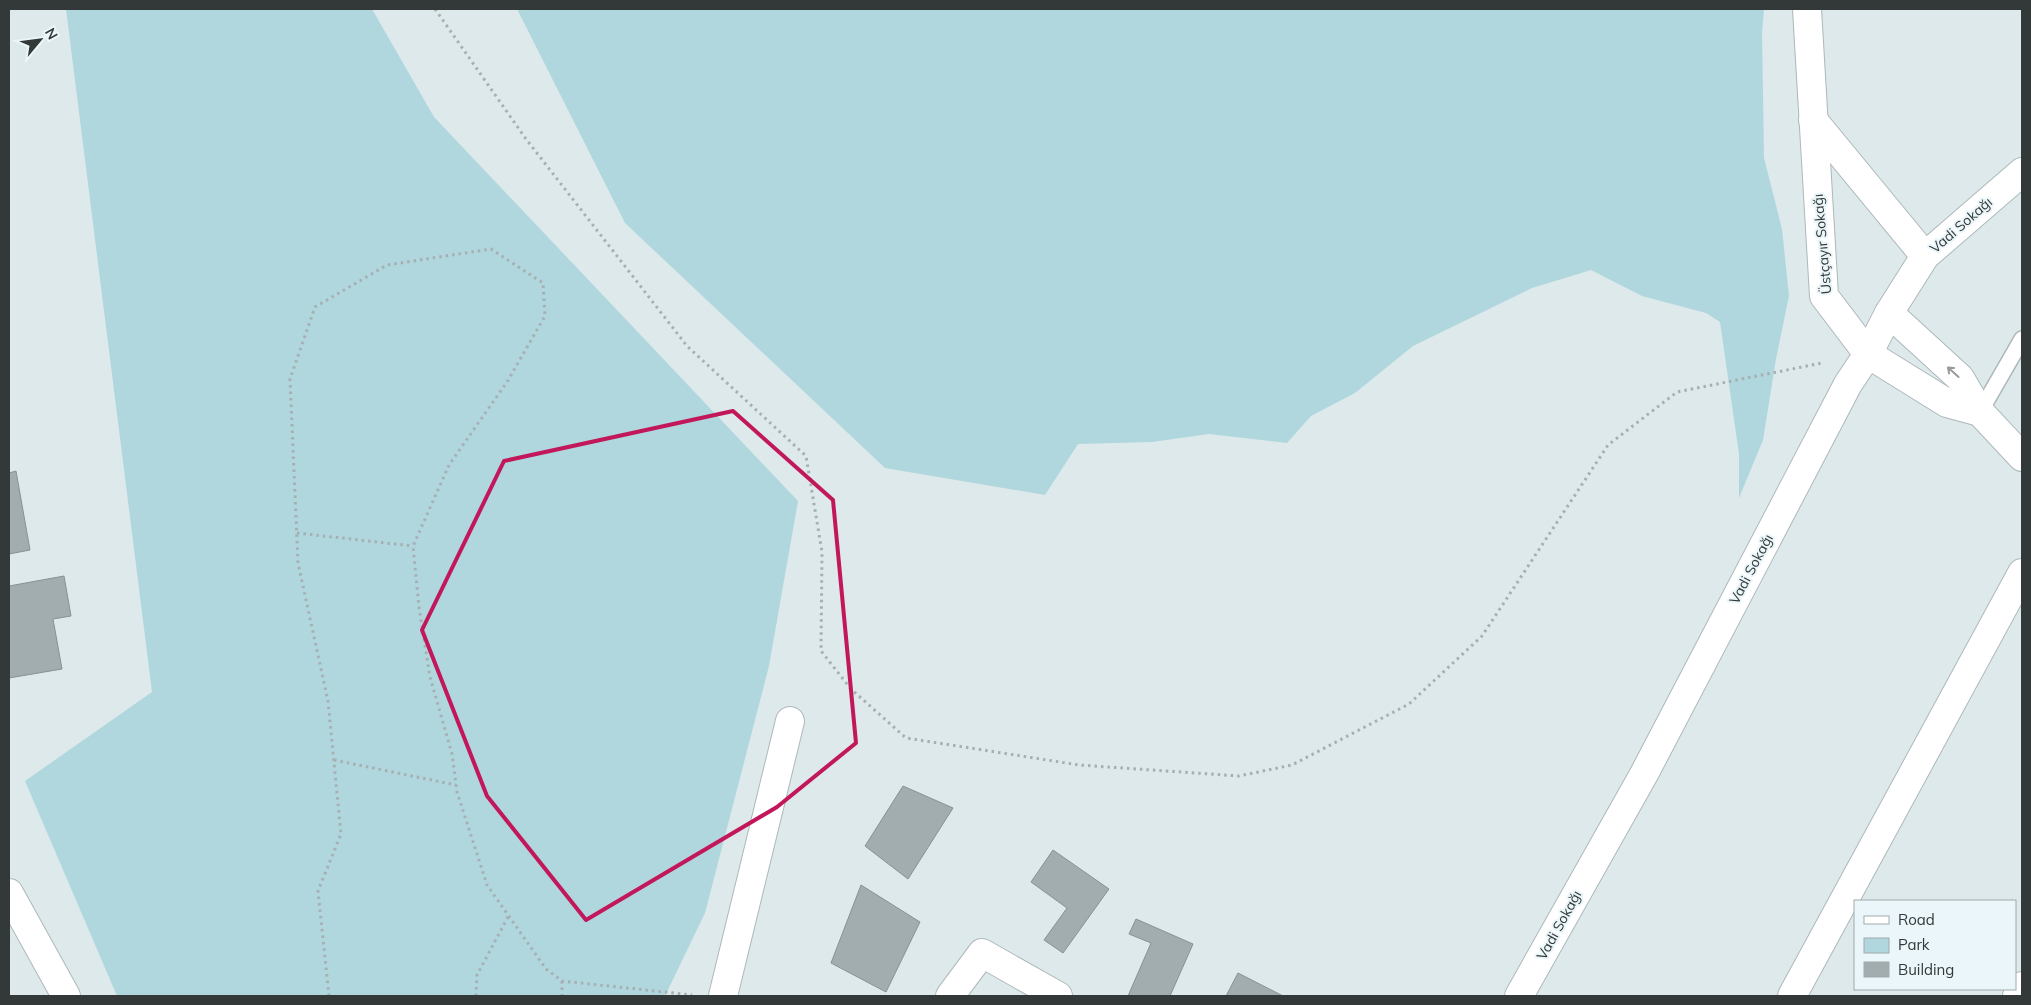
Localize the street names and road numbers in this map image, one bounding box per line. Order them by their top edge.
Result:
street label: Üstçayır Sokağı [1809,193,1835,295]
street label: Vadi Sokağı [1926,193,1996,257]
street label: Vadi Sokağı [1725,531,1777,607]
street label: Vadi Sokağı [1533,887,1585,963]

